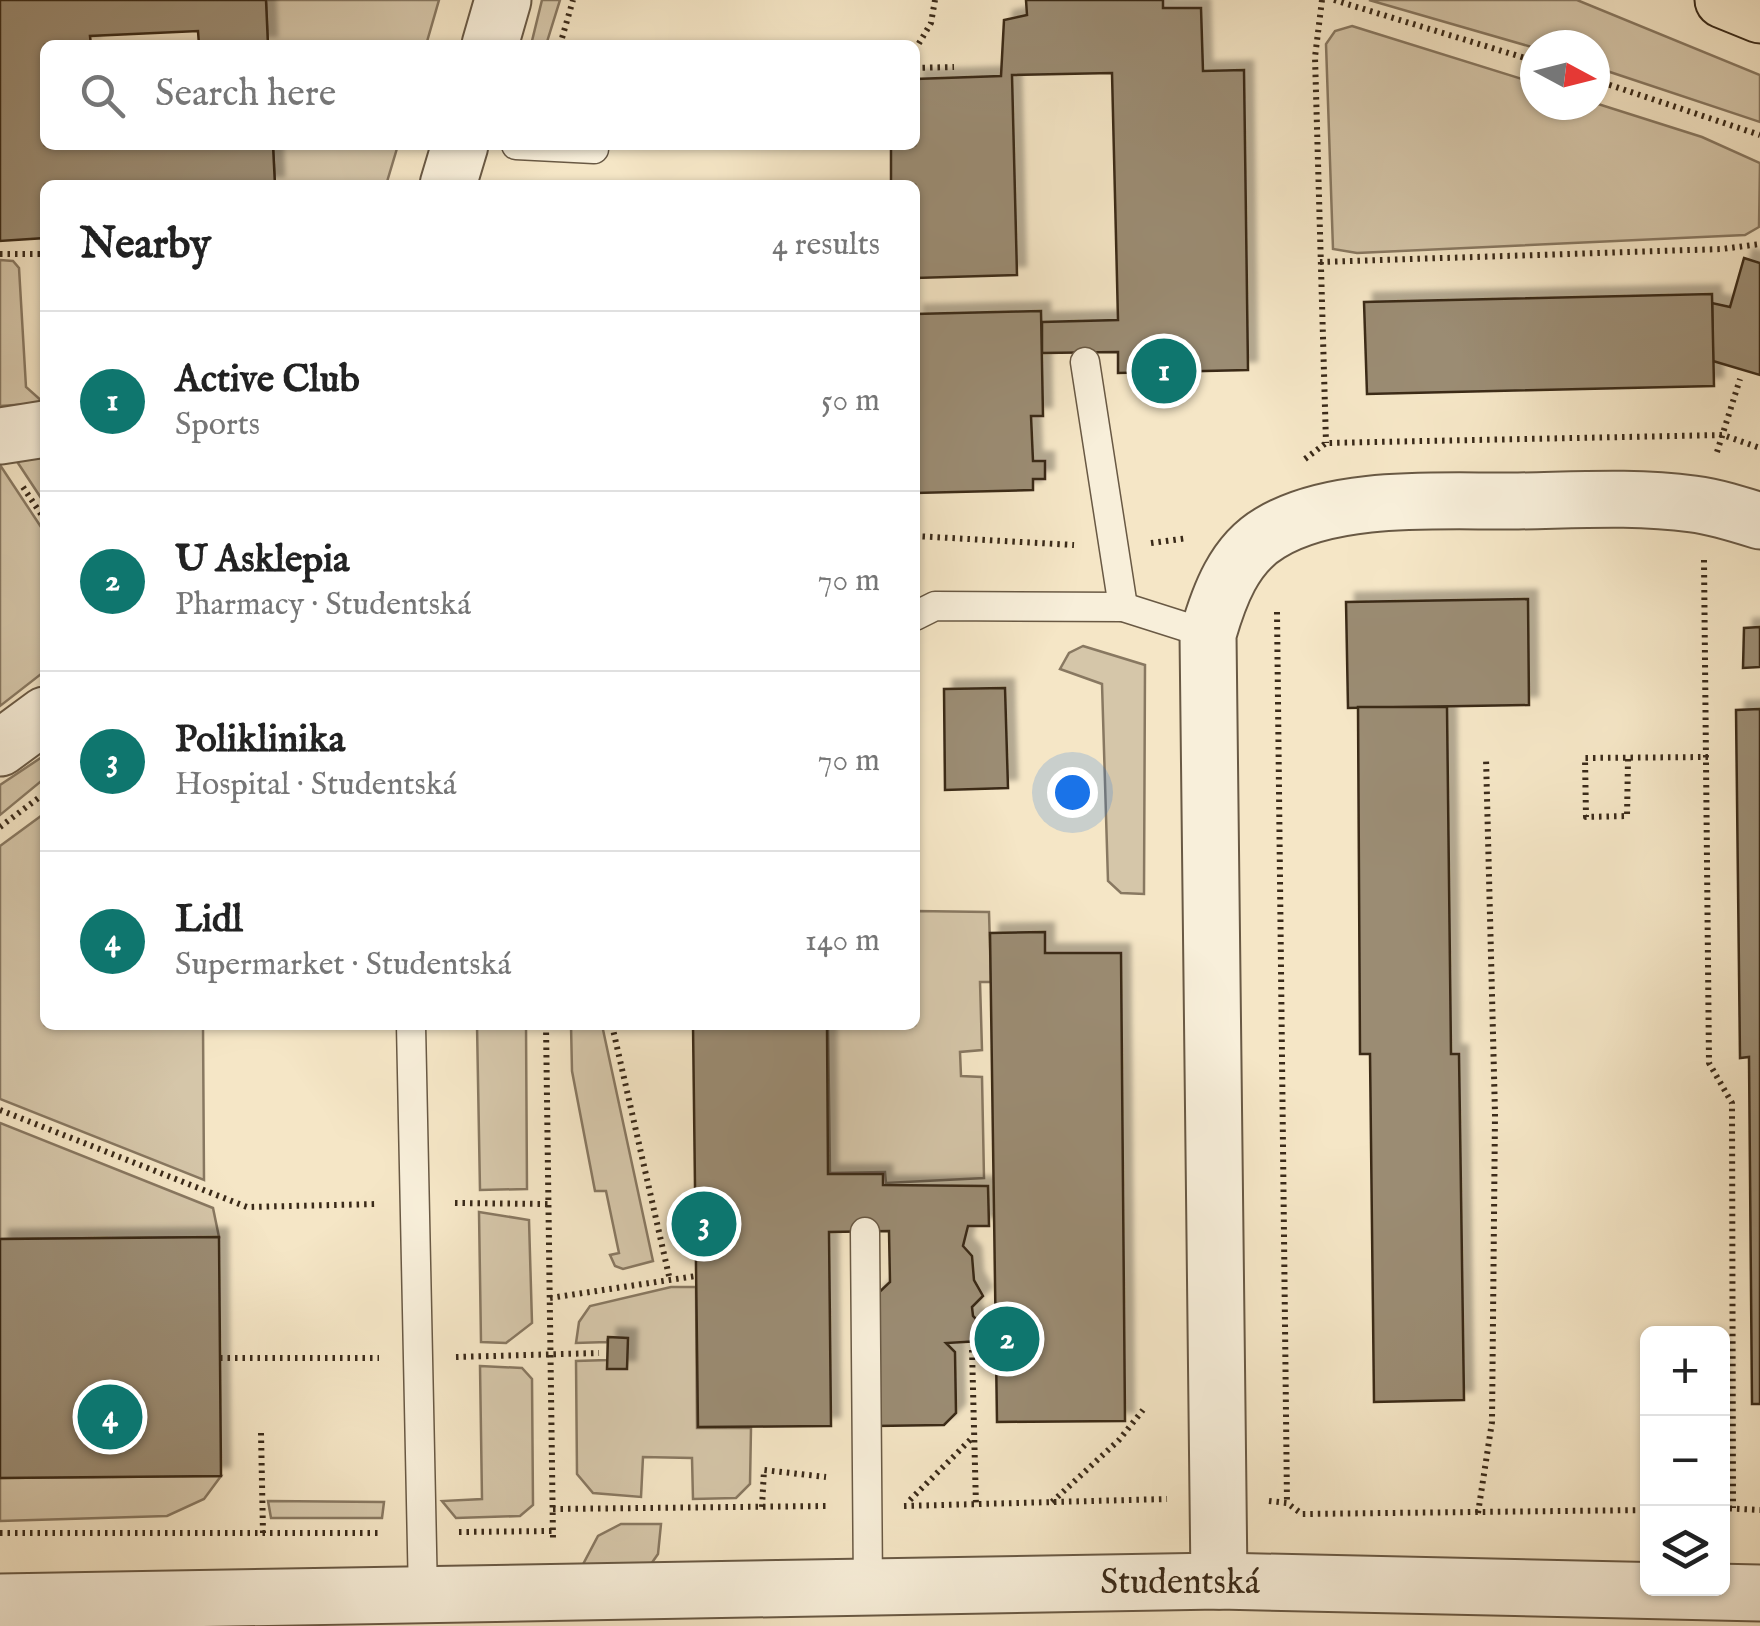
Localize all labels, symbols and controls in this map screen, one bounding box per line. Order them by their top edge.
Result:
north arrow [1520,30,1610,120]
search box [40,40,920,150]
icon: search [75,68,130,123]
text: Search here [155,71,336,119]
text: Nearby [80,219,211,272]
text: 4 results [772,225,880,266]
pin: 1 [1132,334,1196,408]
text: Active Club [175,357,360,405]
text: 1 [107,381,118,422]
text: 50 m [821,381,880,422]
text: Sports [175,405,260,446]
text: U Asklepia [175,537,350,585]
text: 2 [105,561,120,602]
text: 70 m [818,561,880,602]
text: Pharmacy · Studentská [175,585,471,626]
text: Poliklinika [175,717,345,765]
text: 3 [107,741,118,782]
text: 70 m [818,741,880,782]
text: Hospital · Studentská [175,765,457,806]
your location [1047,767,1098,818]
text: Lidl [175,897,243,945]
text: 4 [105,921,120,962]
text: 140 m [805,921,880,962]
text: Supermarket · Studentská [175,945,511,986]
pin: 3 [672,1186,736,1262]
pin: 2 [974,1302,1040,1376]
map controls [1640,1326,1730,1596]
button: + [1640,1326,1730,1416]
pin: 4 [78,1380,142,1454]
button: − [1640,1416,1730,1506]
button: layers [1640,1506,1730,1596]
street label: Studentská [1100,1561,1261,1606]

